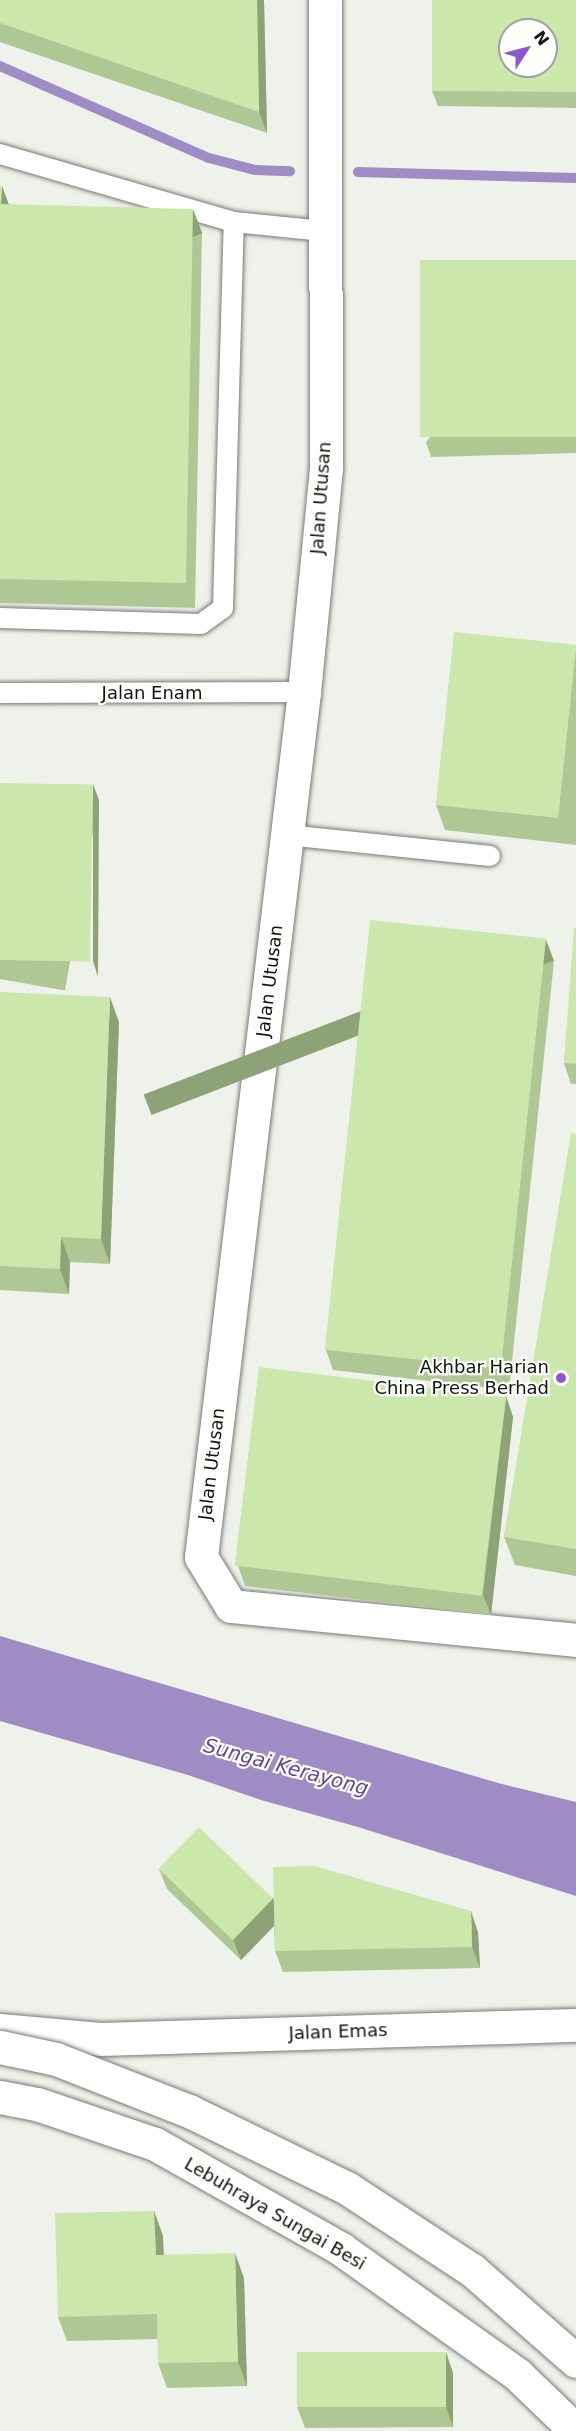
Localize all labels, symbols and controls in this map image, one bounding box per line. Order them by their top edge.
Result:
north arrow [498,18,558,78]
text: N [530,27,553,49]
street label: Jalan Utusan [306,441,336,555]
street label: Jalan Enam [102,682,202,704]
street label: Jalan Utusan [252,924,288,1038]
place label: Akhbar Harian China Press Berhad [374,1357,549,1400]
marker: Akhbar Harian China Press Berhad [554,1371,568,1385]
street label: Jalan Utusan [194,1407,230,1521]
water label: Sungai Kerayong [201,1733,371,1801]
street label: Jalan Emas [288,2019,388,2045]
street label: Lebuhraya Sungai Besi [180,2153,370,2275]

